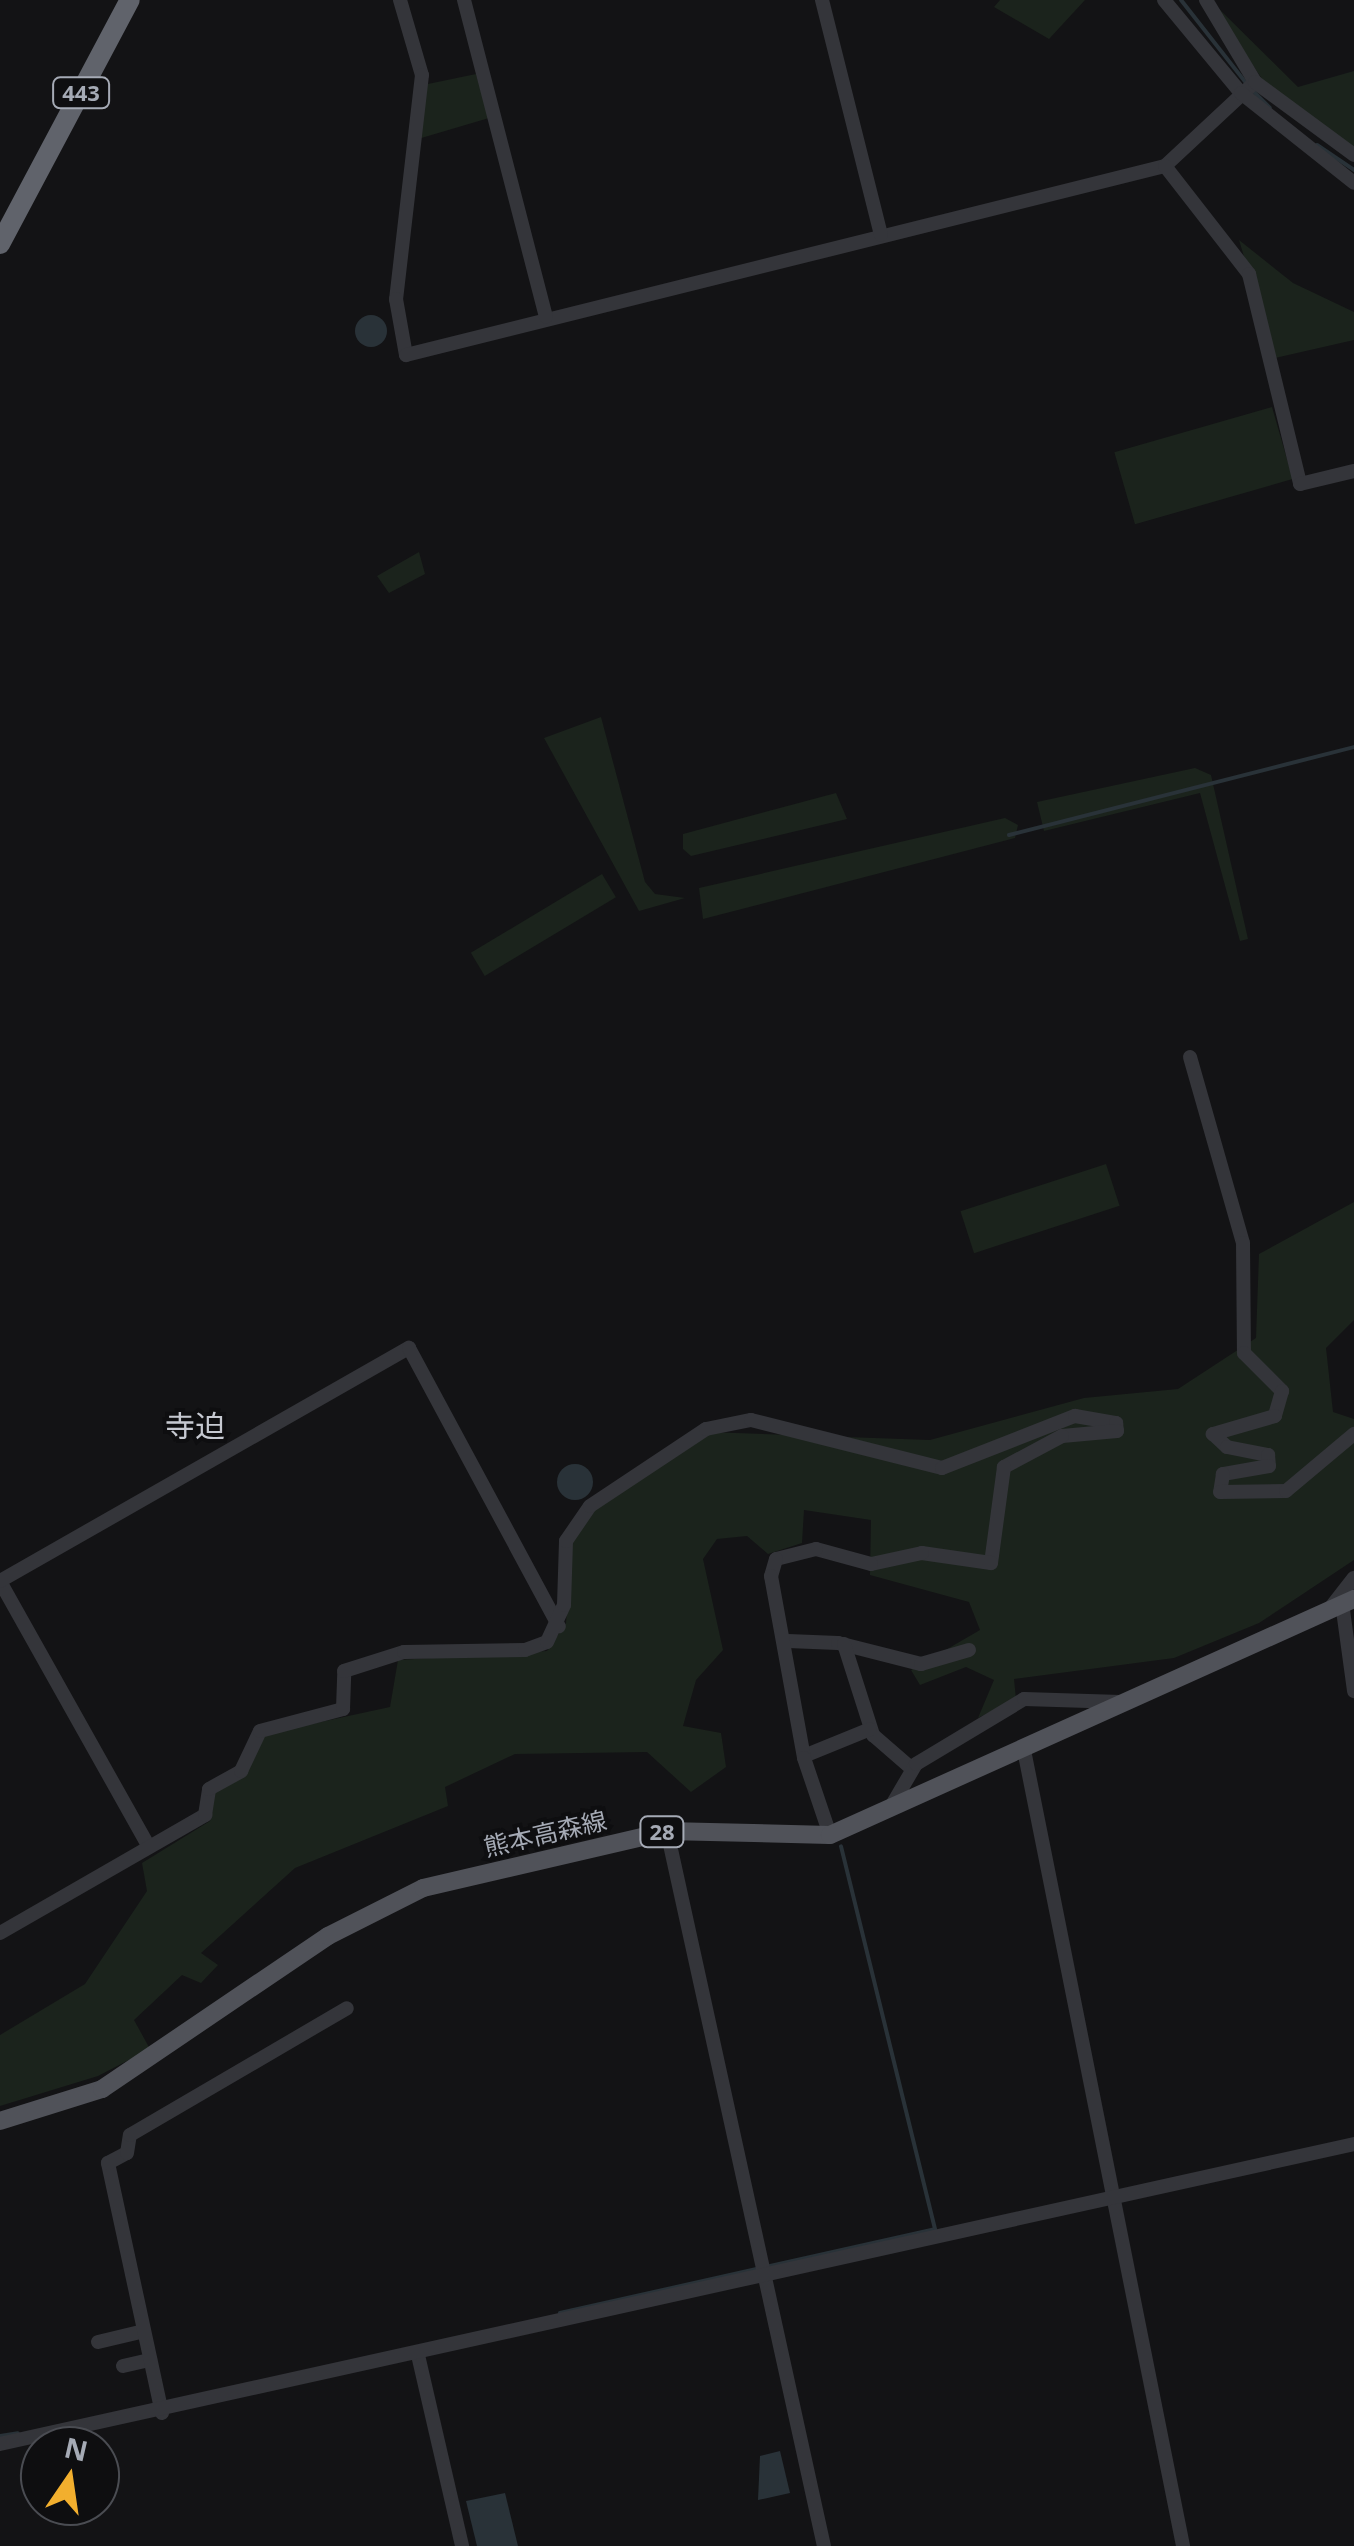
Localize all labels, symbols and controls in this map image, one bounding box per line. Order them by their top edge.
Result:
road number: 443 [51,76,111,110]
district label: 寺迫 [165,1408,225,1444]
street label: 熊本高森線 [481,1804,609,1862]
road number: 28 [637,1815,687,1849]
north arrow [20,2426,120,2526]
text: N [61,2428,92,2470]

